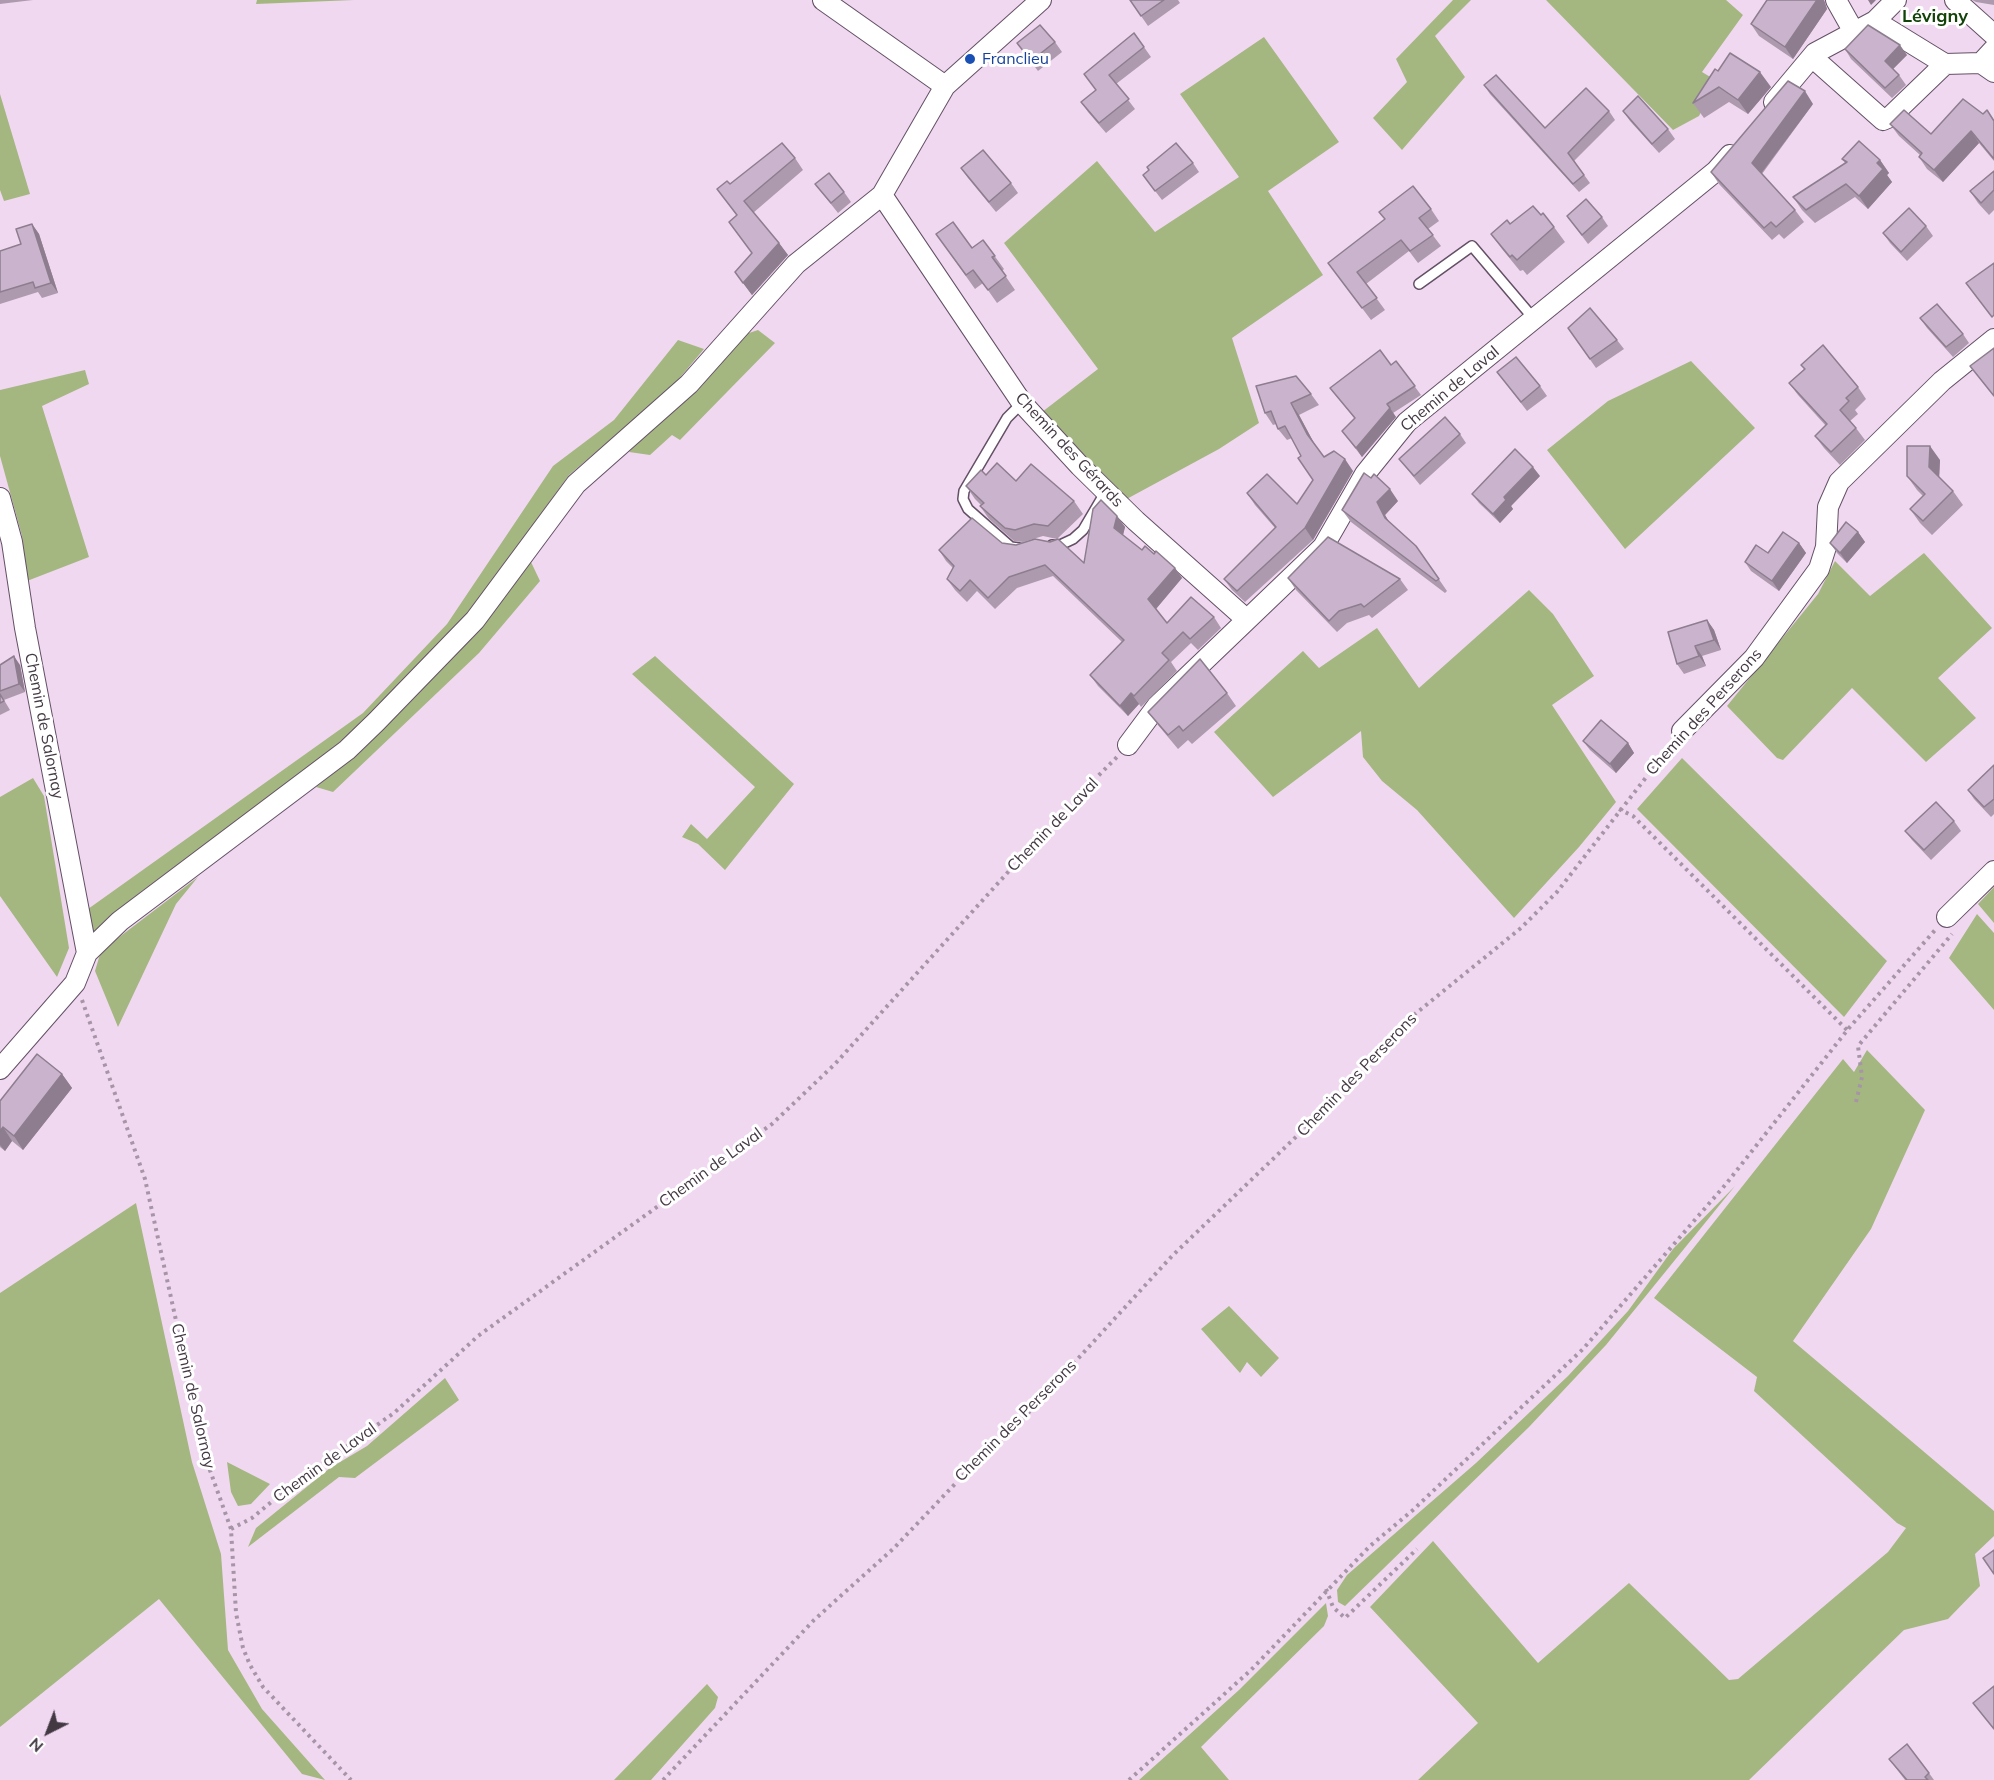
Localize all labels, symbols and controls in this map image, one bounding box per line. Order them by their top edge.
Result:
district label: Lévigny [1902,6,1968,28]
place label: Franclieu [982,49,1049,69]
marker: Franclieu [963,52,977,66]
street label: Chemin de Laval [1397,342,1503,436]
street label: Chemin des Gérards [1011,389,1127,511]
street label: Chemin des Perserons [1642,645,1766,779]
street label: Chemin de Salornay [20,651,68,801]
street label: Chemin de Laval [1003,774,1103,876]
street label: Chemin des Perserons [1293,1009,1421,1141]
street label: Chemin de Laval [656,1124,766,1212]
street label: Chemin de Salornay [167,1321,219,1471]
street label: Chemin des Perserons [951,1356,1081,1486]
street label: Chemin de Laval [270,1419,380,1507]
north arrow [18,1702,78,1762]
text: N [25,1734,47,1757]

